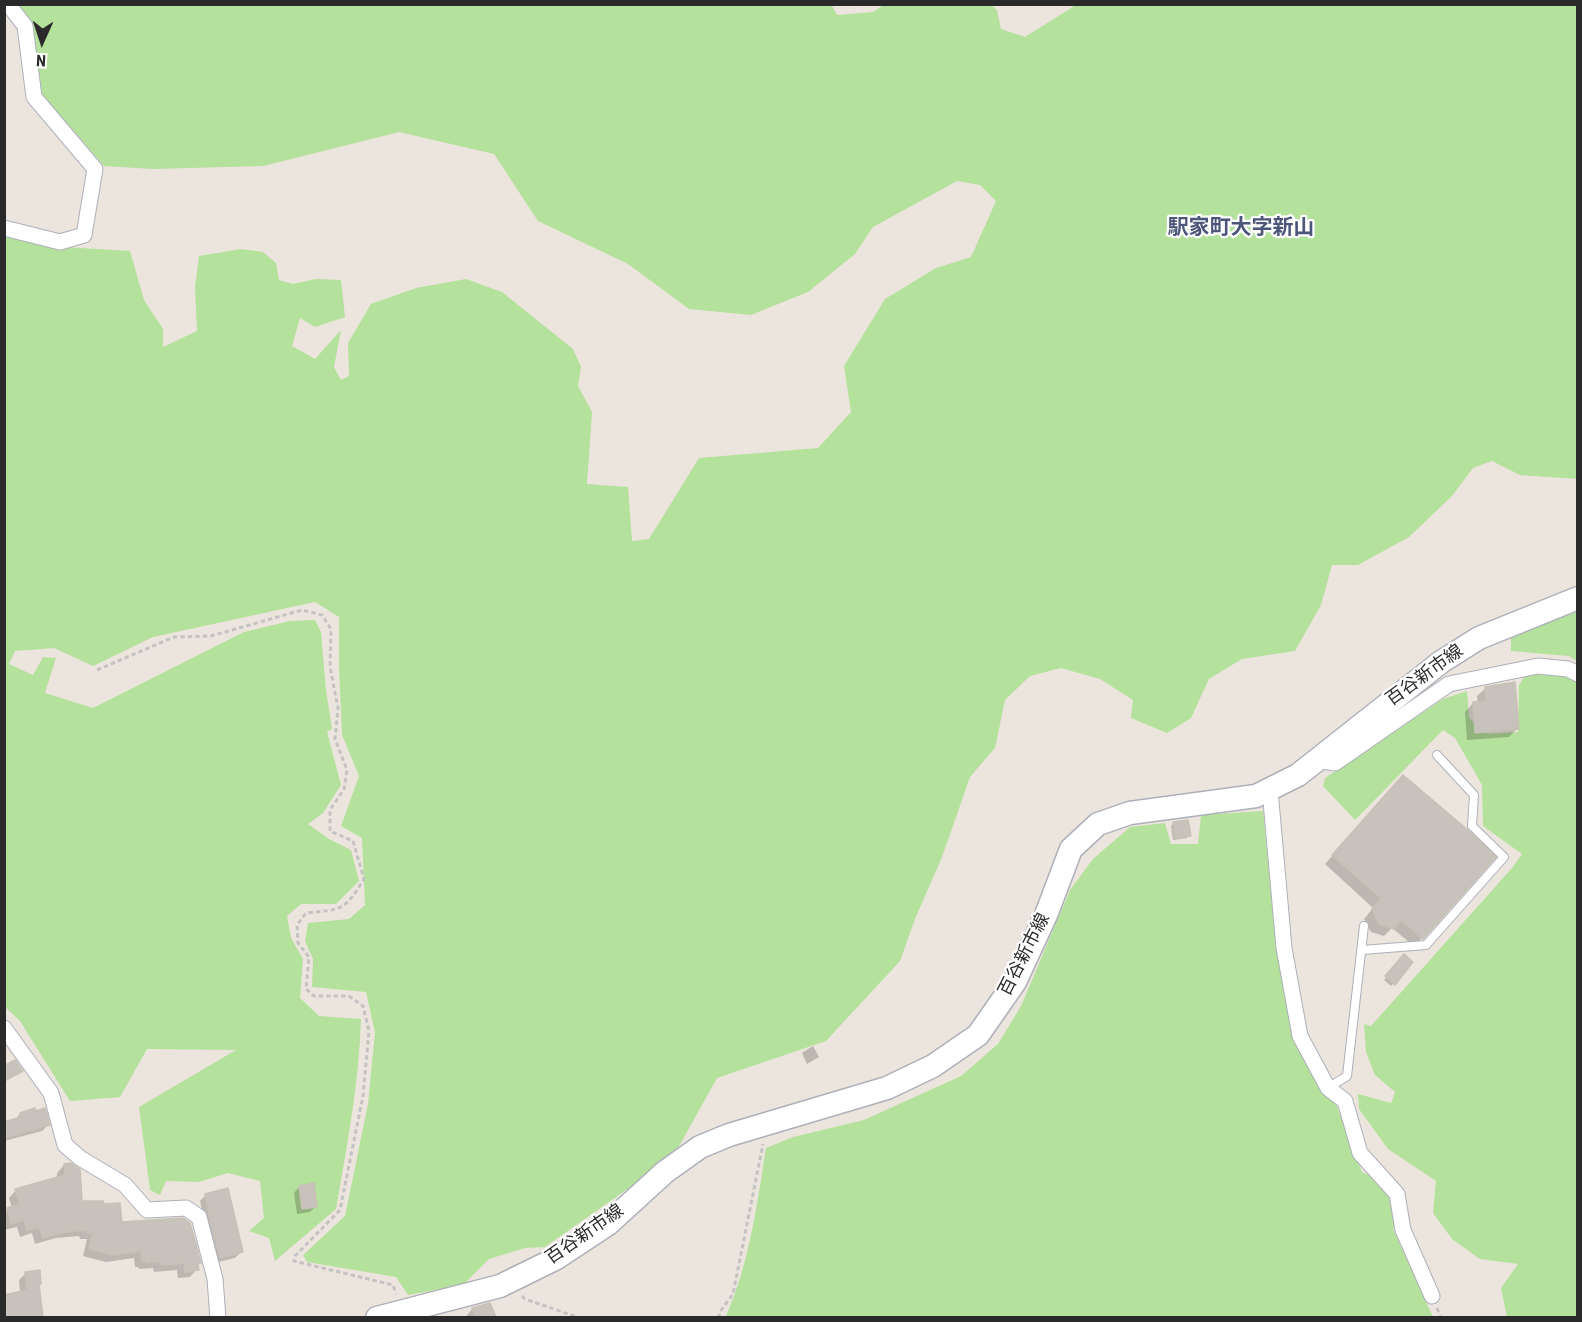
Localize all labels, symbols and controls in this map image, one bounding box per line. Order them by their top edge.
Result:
north arrow [12,12,72,72]
text: N [36,51,46,70]
district label: 駅家町大字新山 [1168,216,1314,242]
street label: 百谷新市線 [1382,641,1468,711]
street label: 百谷新市線 [995,910,1055,1000]
street label: 百谷新市線 [542,1200,628,1270]

